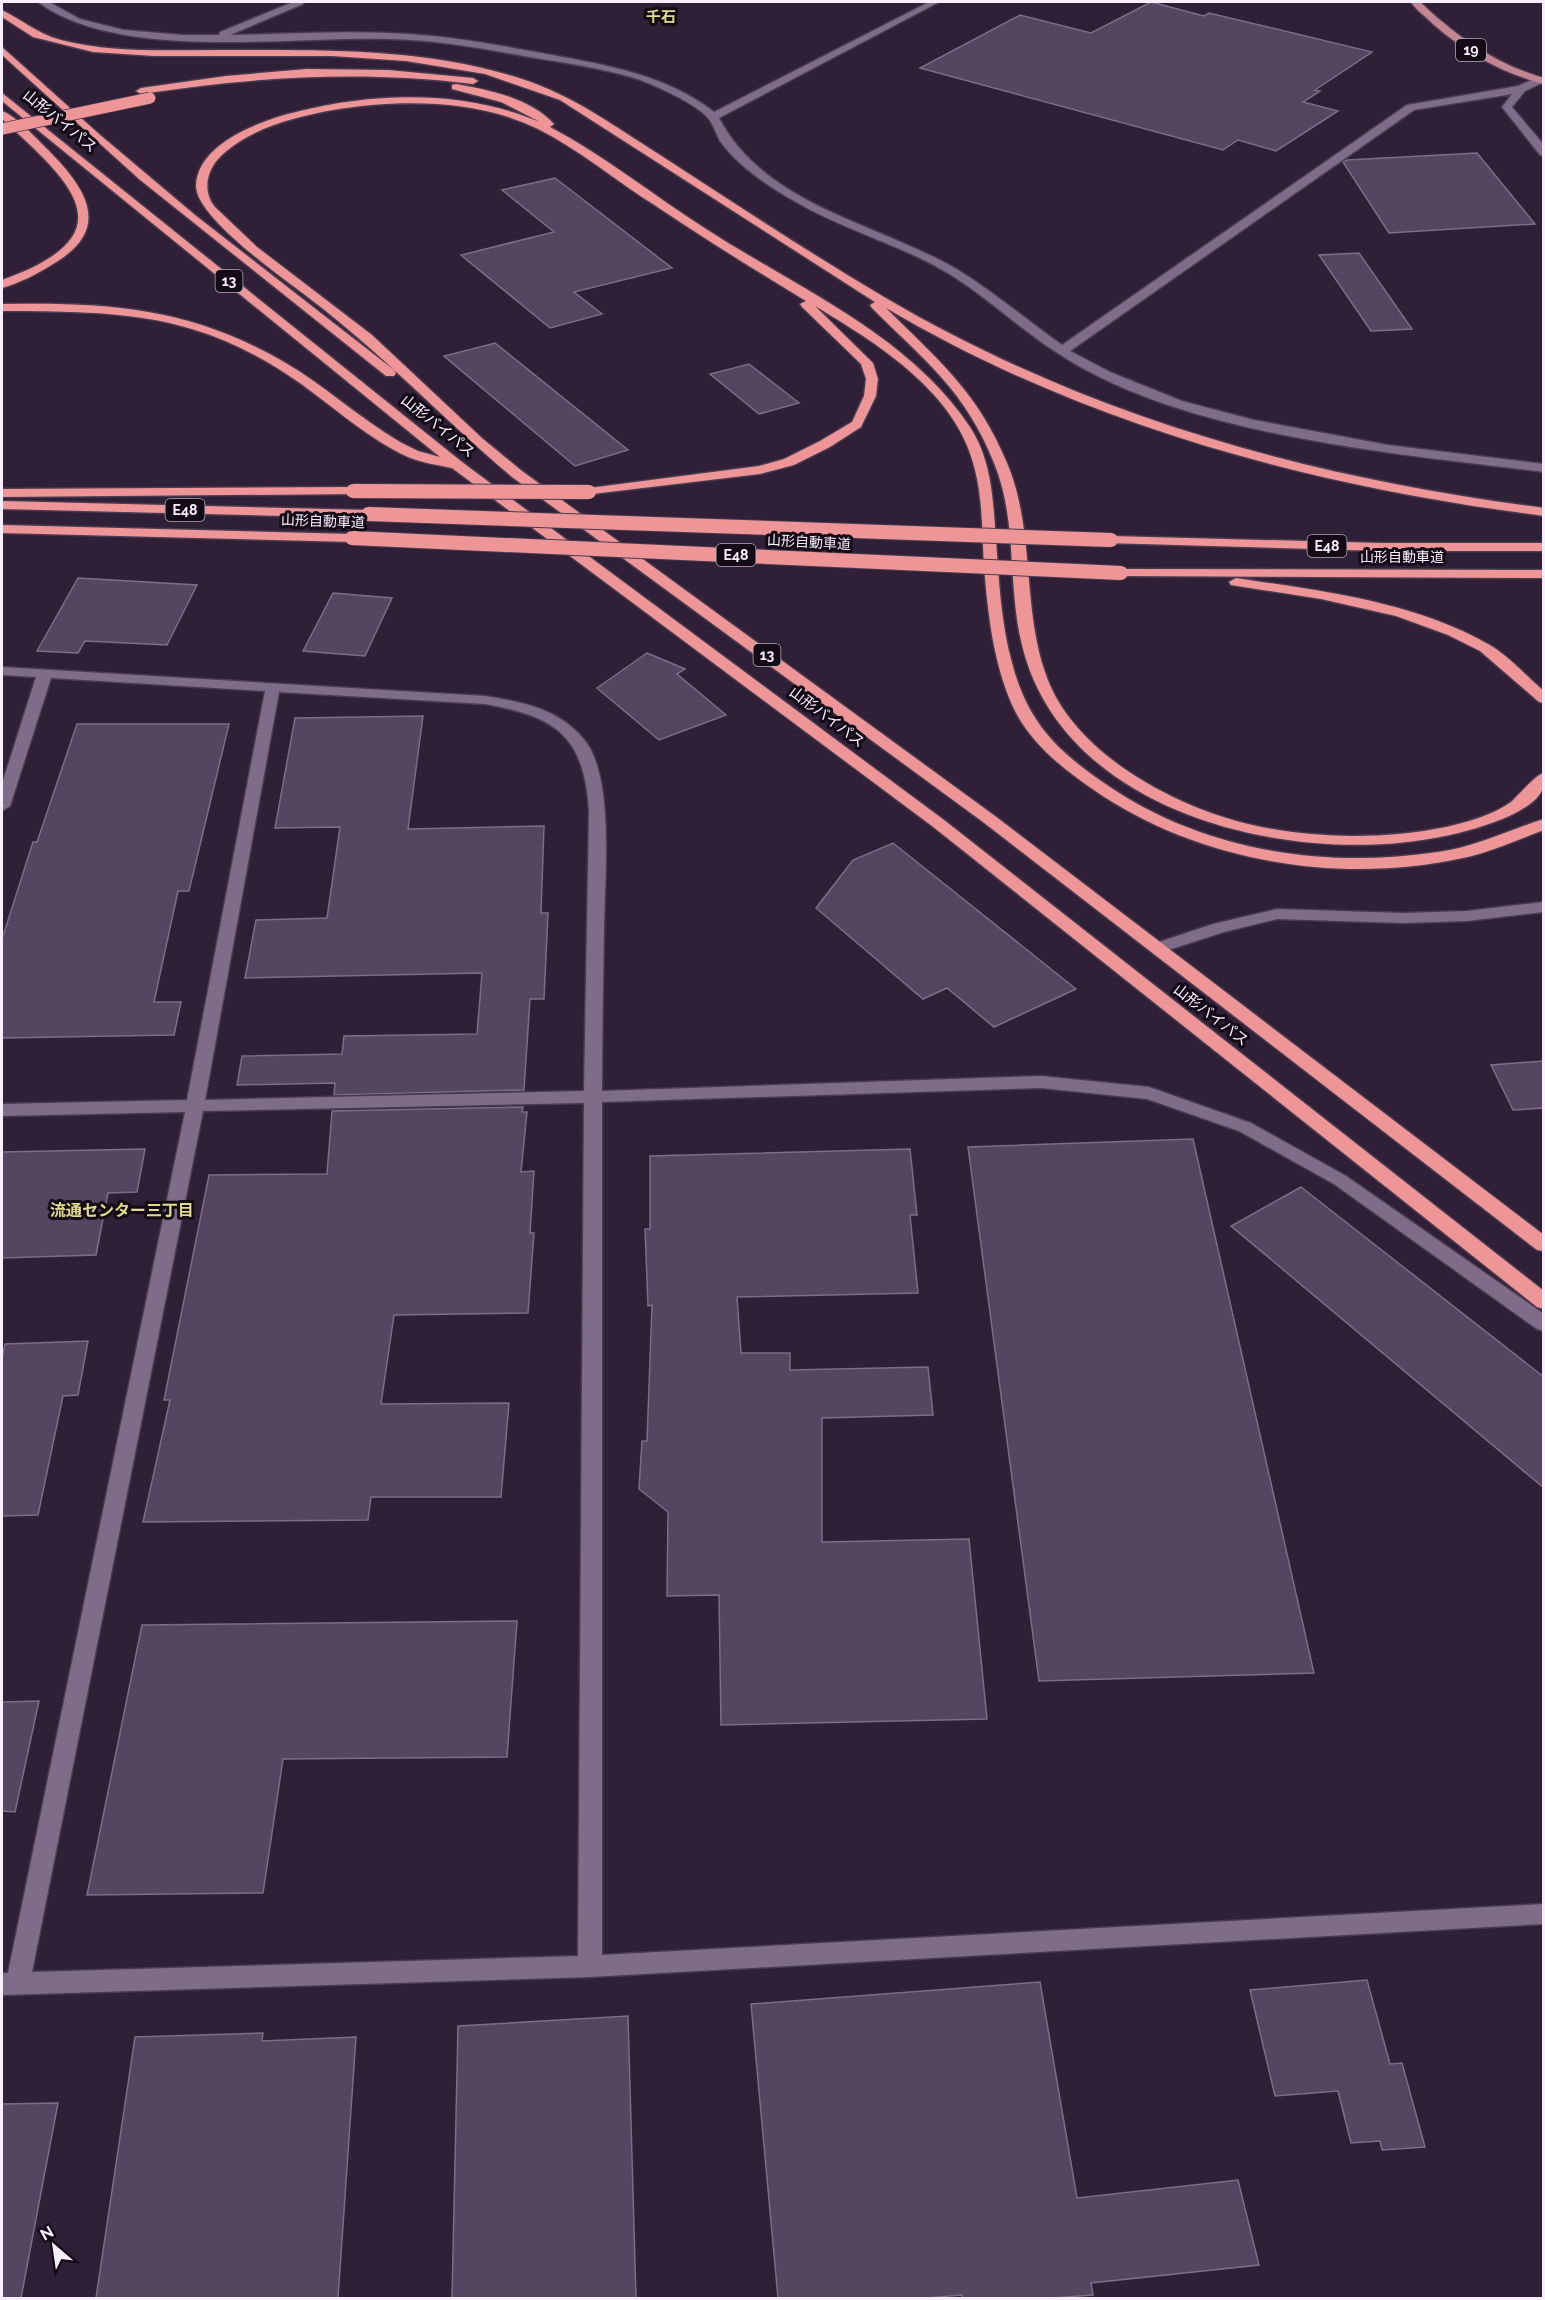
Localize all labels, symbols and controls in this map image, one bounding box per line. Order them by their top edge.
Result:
district label: 千石 [646,8,676,26]
road number: 19 [1456,39,1486,61]
street label: 山形バイパス [19,86,101,156]
road number: 13 [216,270,242,292]
street label: 山形バイパス [397,391,479,461]
road number: E48 [166,499,204,521]
street label: 山形自動車道 [281,512,365,530]
street label: 山形自動車道 [767,532,851,552]
road number: E48 [1308,535,1346,557]
road number: E48 [716,544,756,566]
street label: 山形自動車道 [1360,549,1444,565]
road number: 13 [754,644,780,666]
street label: 山形バイパス [786,683,868,751]
street label: 山形バイパス [1170,980,1252,1050]
district label: 流通センター三丁目 [50,1201,194,1220]
north arrow [24,2216,84,2276]
text: N [37,2222,57,2245]

